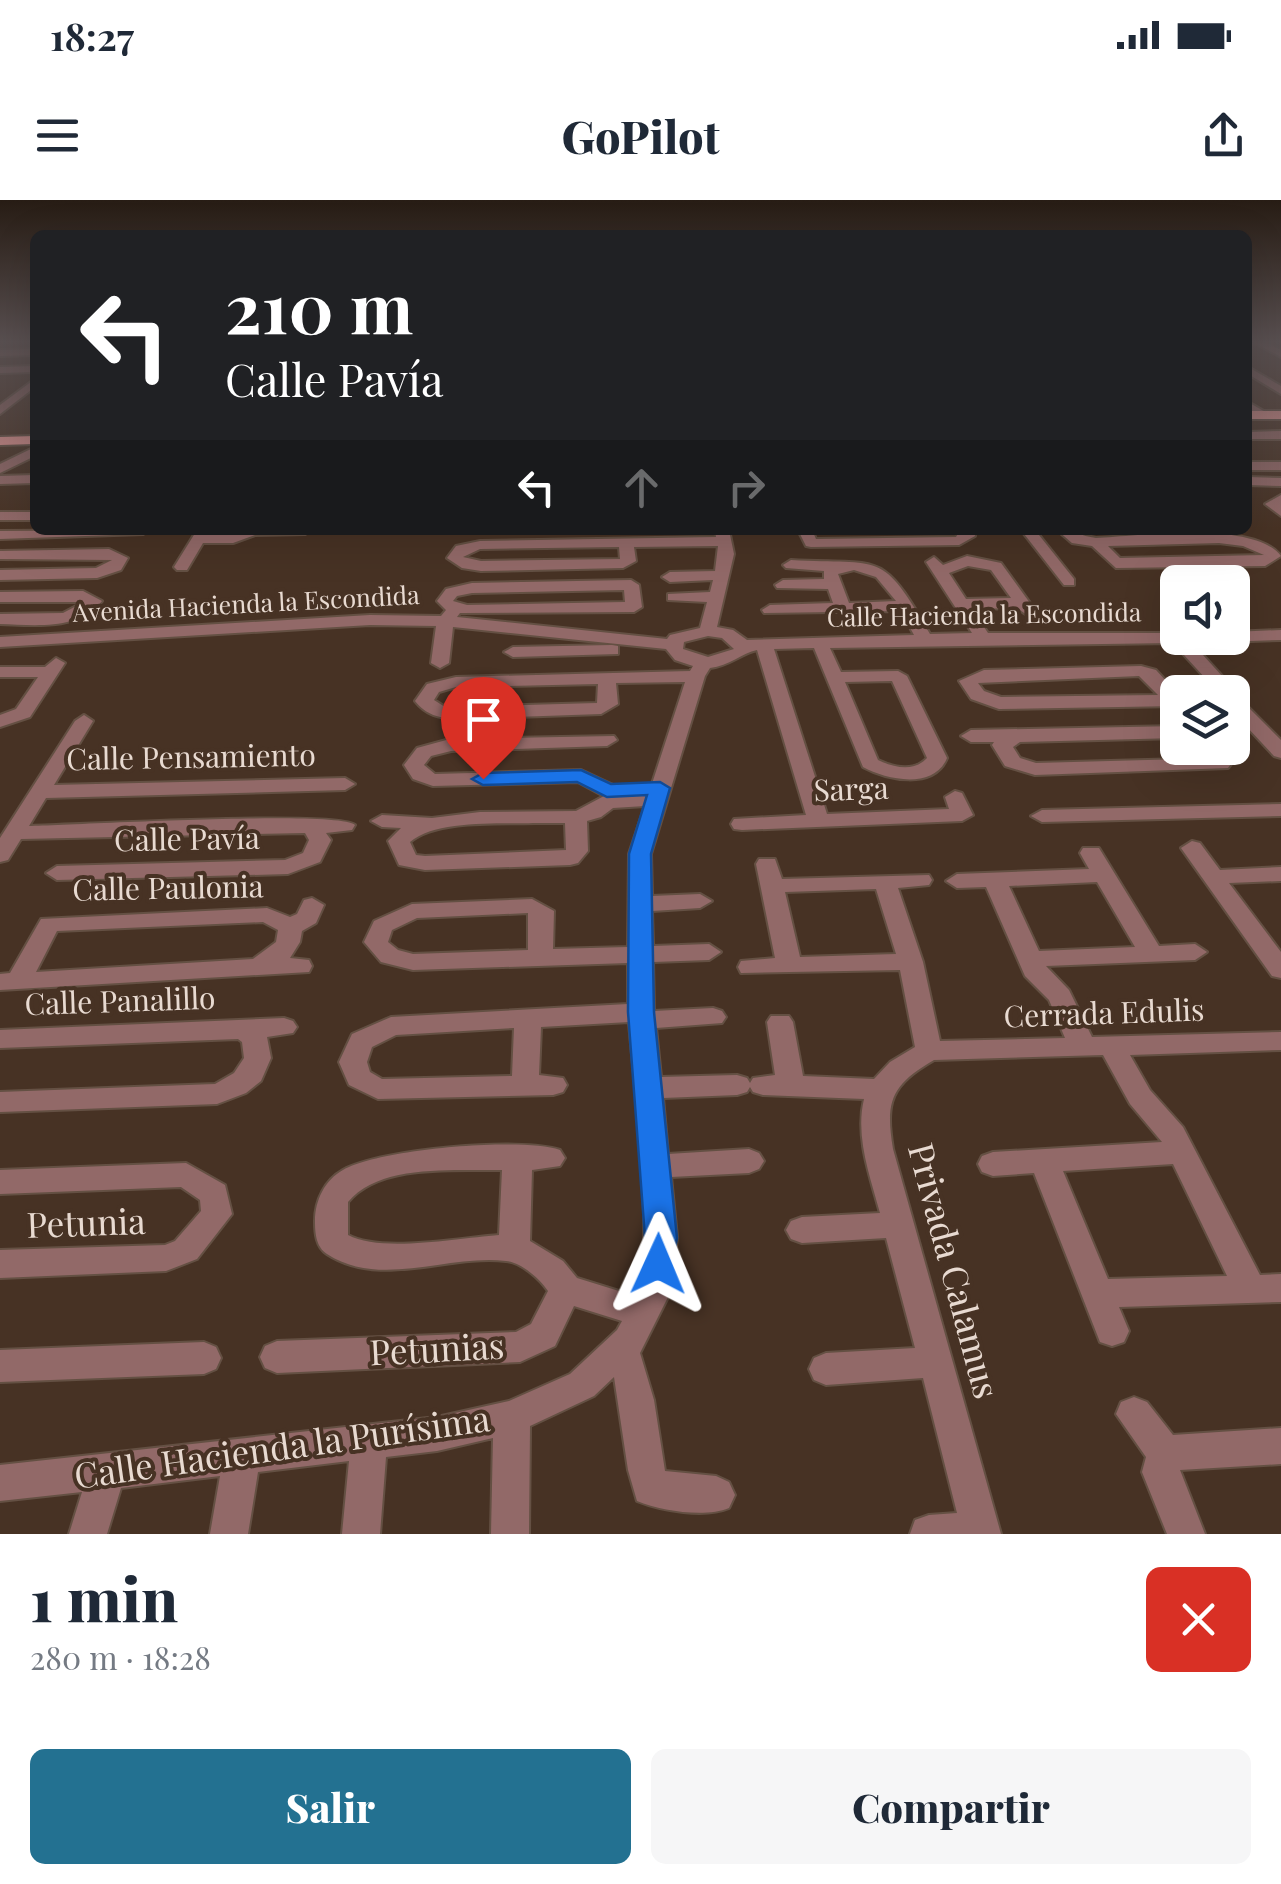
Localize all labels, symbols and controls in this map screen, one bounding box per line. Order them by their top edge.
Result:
text: 18:27 [50,10,134,61]
text: GoPilot [562,105,719,165]
icon: menu [30,108,85,163]
icon: share [1196,108,1251,163]
text: 210 m [225,258,413,352]
icon: left [60,270,190,400]
text: Calle Pavía [225,348,443,408]
icon: left [509,460,564,515]
icon: ahead [614,460,669,515]
icon: right [719,460,774,515]
map controls [1160,565,1250,765]
button: sound [1160,565,1250,655]
street label: Avenida Hacienda la Escondida [71,577,421,628]
street label: Calle Hacienda la Escondida [826,594,1142,633]
button: layers [1160,675,1250,765]
pin [441,677,526,780]
icon: arrive [456,692,511,747]
street label: Calle Pensamiento [66,734,316,778]
street label: Sarga [813,767,889,809]
street label: Calle Pavía [114,817,260,859]
street label: Calle Paulonia [72,865,264,909]
street label: Calle Panalillo [24,977,216,1023]
street label: Cerrada Edulis [1003,989,1205,1035]
street label: Privada Calamus [899,1137,1012,1403]
street label: Petunia [26,1196,147,1247]
position arrow [606,1212,710,1316]
street label: Petunias [368,1321,505,1374]
street label: Calle Hacienda la Purísima [71,1393,493,1498]
text: 1 min [30,1557,178,1637]
button: close [1146,1567,1251,1672]
text: 280 m · 18:28 [30,1635,211,1678]
button: Salir [30,1749,631,1864]
button: Compartir [651,1749,1251,1864]

